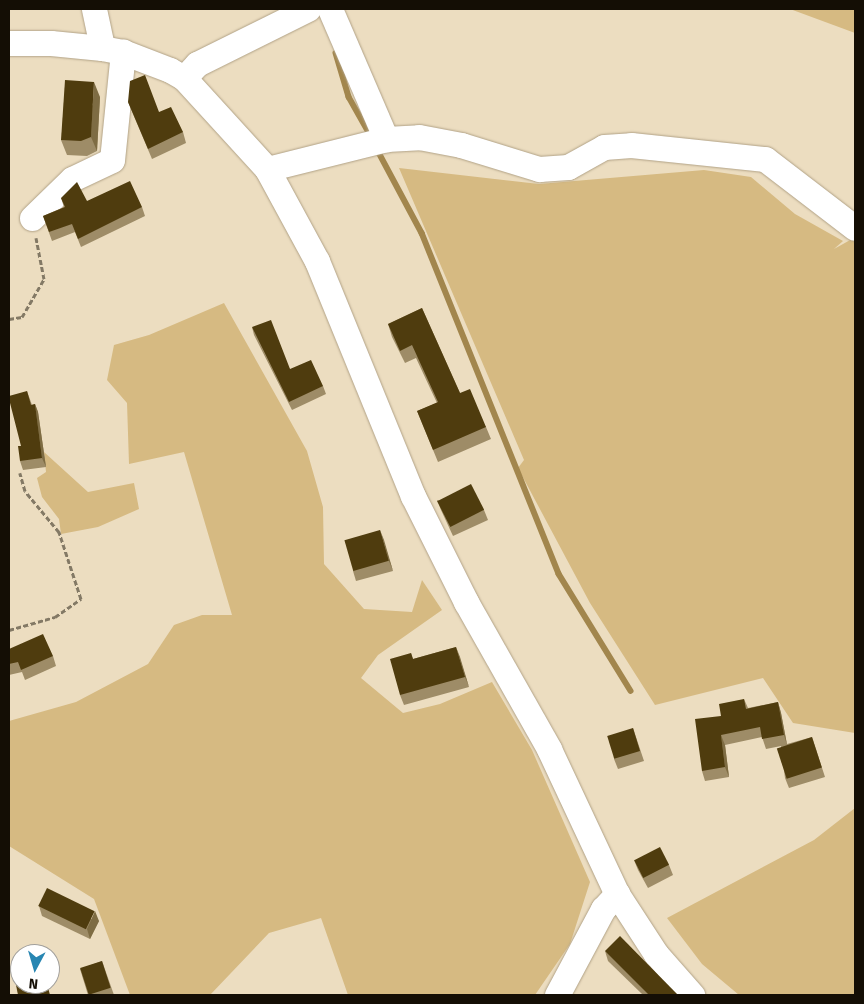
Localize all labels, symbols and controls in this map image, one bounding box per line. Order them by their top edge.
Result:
north arrow [10,944,60,994]
text: N [28,974,39,992]

